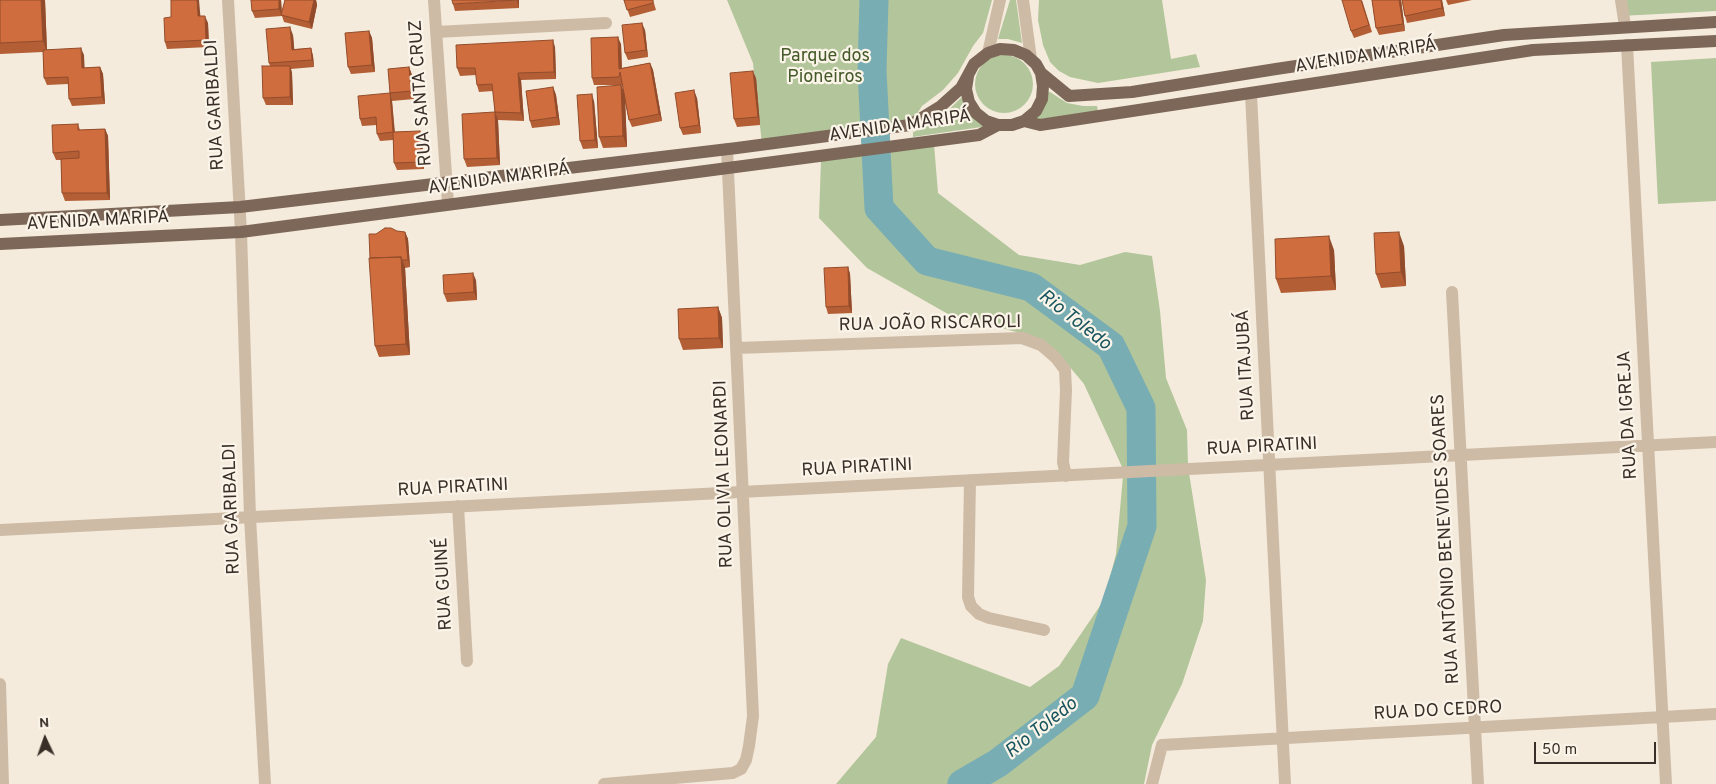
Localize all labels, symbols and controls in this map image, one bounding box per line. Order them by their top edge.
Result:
street label: RUA SANTA CRUZ [406,19,438,167]
street label: AVENIDA MARIPÁ [1294,35,1438,79]
street label: RUA GARIBALDI [202,39,230,171]
park label: Parque dos Pioneiros [780,46,870,88]
street label: AVENIDA MARIPÁ [828,106,972,148]
street label: AVENIDA MARIPÁ [427,159,571,201]
street label: AVENIDA MARIPÁ [26,207,170,237]
water label: Rio Toledo [1033,286,1115,356]
street label: RUA ITAJUBÁ [1233,309,1261,421]
street label: RUA JOÃO RISCAROLI [839,313,1021,337]
street label: RUA DA IGREJA [1615,350,1643,480]
street label: RUA OLIVIA LEONARDI [711,380,739,568]
street label: RUA ANTÔNIO BENEVIDES SOARES [1429,393,1465,685]
street label: RUA PIRATINI [1206,434,1318,462]
street label: RUA GARIBALDI [220,443,246,575]
street label: RUA PIRATINI [801,455,913,483]
street label: RUA PIRATINI [397,475,509,503]
street label: RUA GUINÉ [432,537,458,631]
water label: Rio Toledo [1001,694,1083,764]
street label: RUA DO CEDRO [1373,698,1503,726]
north arrow [20,714,70,764]
text: N [39,715,50,732]
scale bar [1536,732,1658,764]
text: 50 m [1542,741,1577,760]

